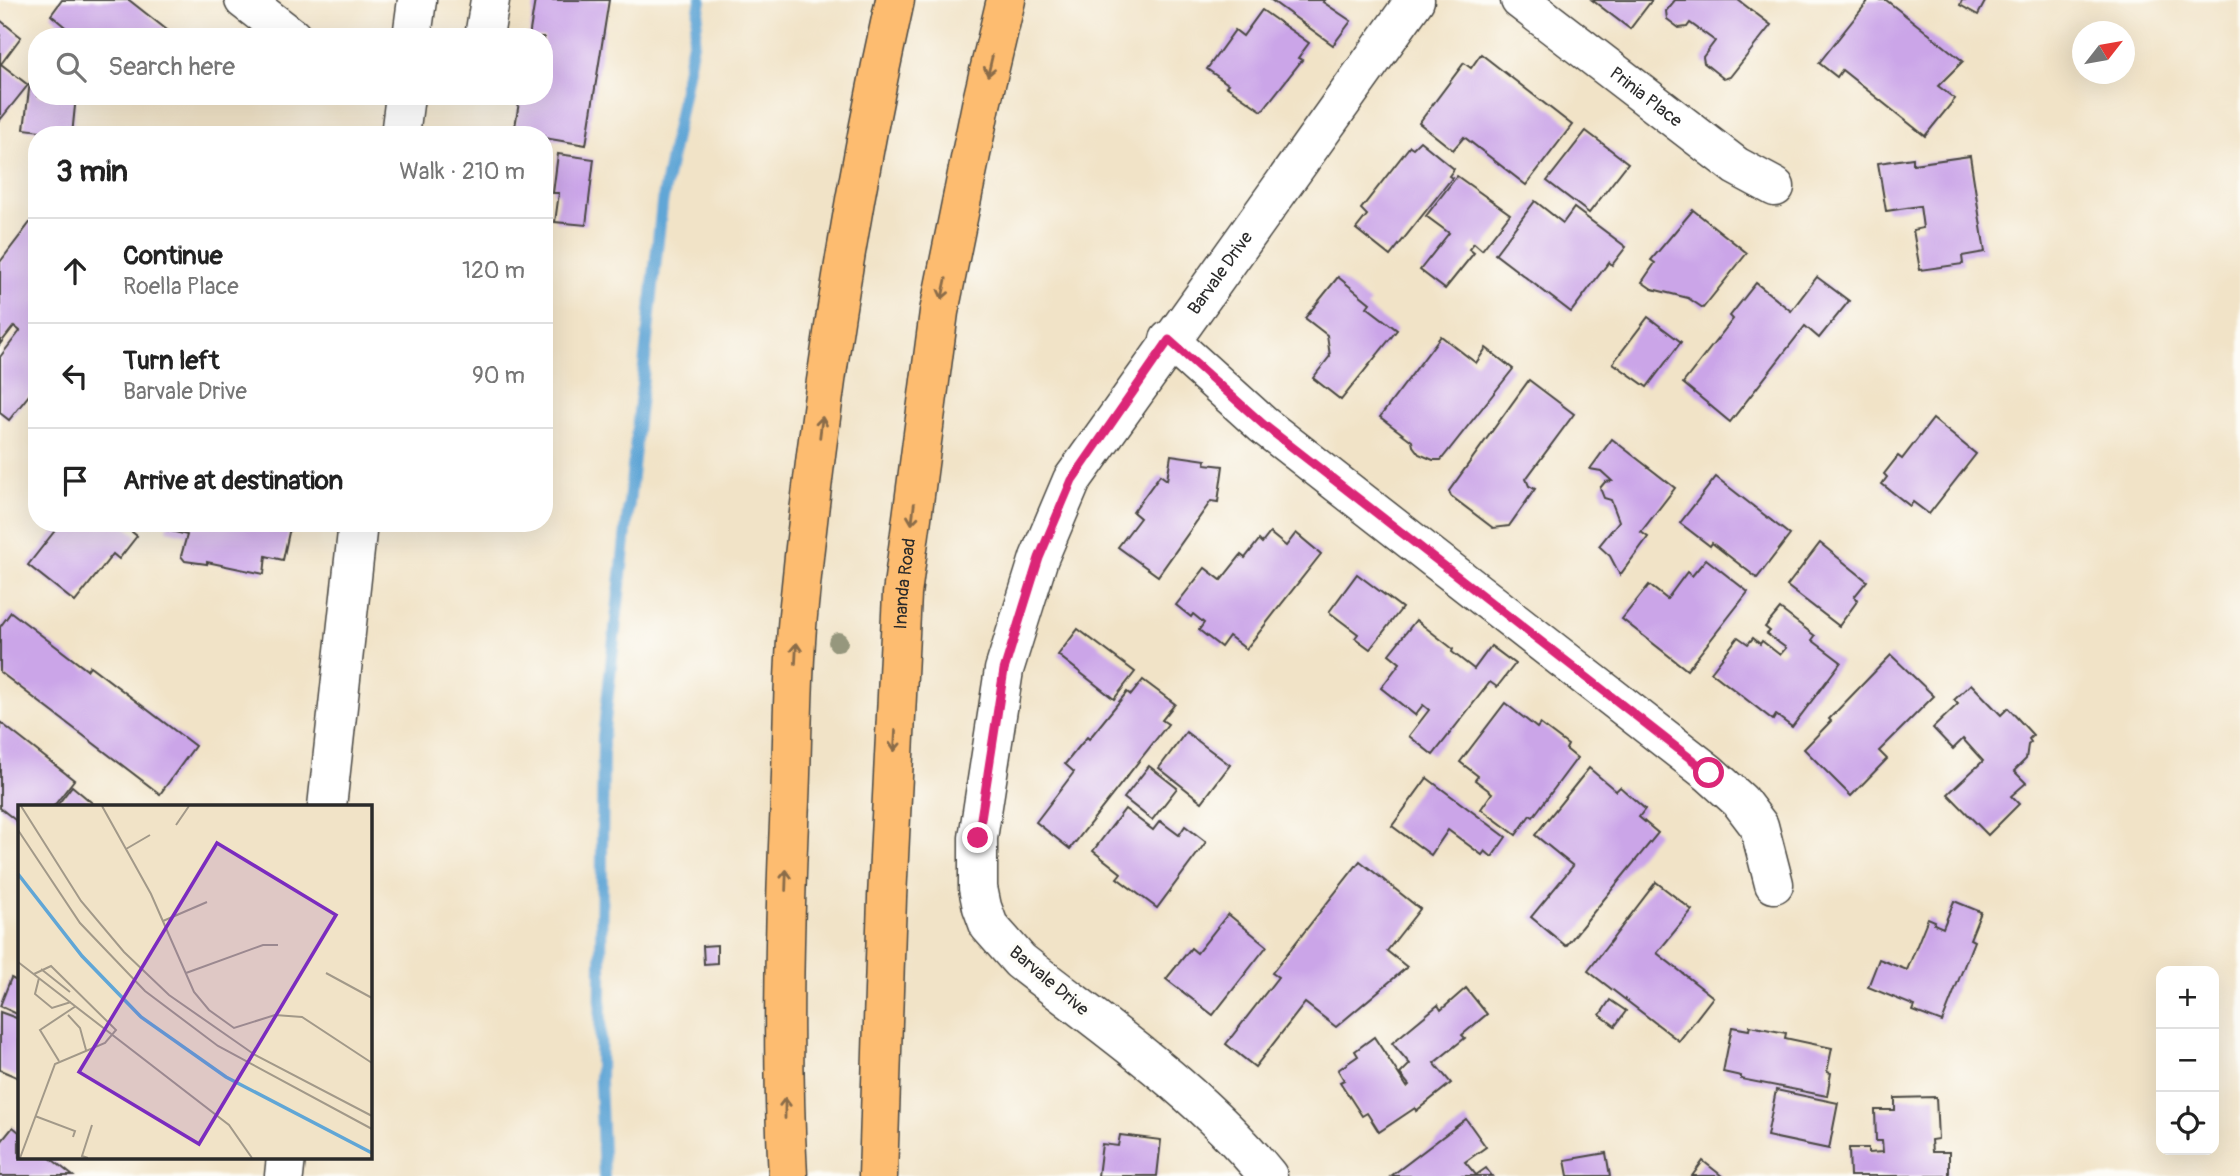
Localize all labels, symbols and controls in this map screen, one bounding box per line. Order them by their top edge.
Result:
north arrow [2072,21,2135,84]
search box [28,28,553,105]
icon: search [52,48,90,86]
text: Search here [108,51,235,83]
one-way arrow [983,55,996,77]
street label: Prinia Place [1605,62,1687,132]
text: 3 min [56,153,128,190]
text: Walk · 210 m [399,157,525,186]
street label: Barvale Drive [1182,227,1258,319]
text: Continue [123,240,223,272]
icon: ahead [56,252,94,290]
text: 120 m [462,256,525,285]
text: Roella Place [123,272,239,301]
one-way arrow [936,277,950,300]
text: Turn left [123,345,219,377]
icon: left [56,357,94,395]
text: 90 m [472,361,525,390]
text: Barvale Drive [123,377,247,406]
one-way arrow [815,416,828,439]
icon: arrive [56,462,94,500]
text: Arrive at destination [123,465,343,497]
one-way arrow [906,503,919,525]
street label: Inanda Road [889,537,921,630]
one-way arrow [790,642,803,665]
one-way arrow [888,729,901,752]
route start [1693,757,1724,788]
inset map [18,805,371,1158]
route end [962,822,993,853]
one-way arrow [780,869,793,892]
street label: Barvale Drive [1004,941,1094,1021]
map controls [2156,966,2219,1155]
button: + [2156,966,2219,1029]
button: − [2156,1029,2219,1092]
button: locate [2156,1092,2219,1155]
one-way arrow [778,1097,792,1120]

